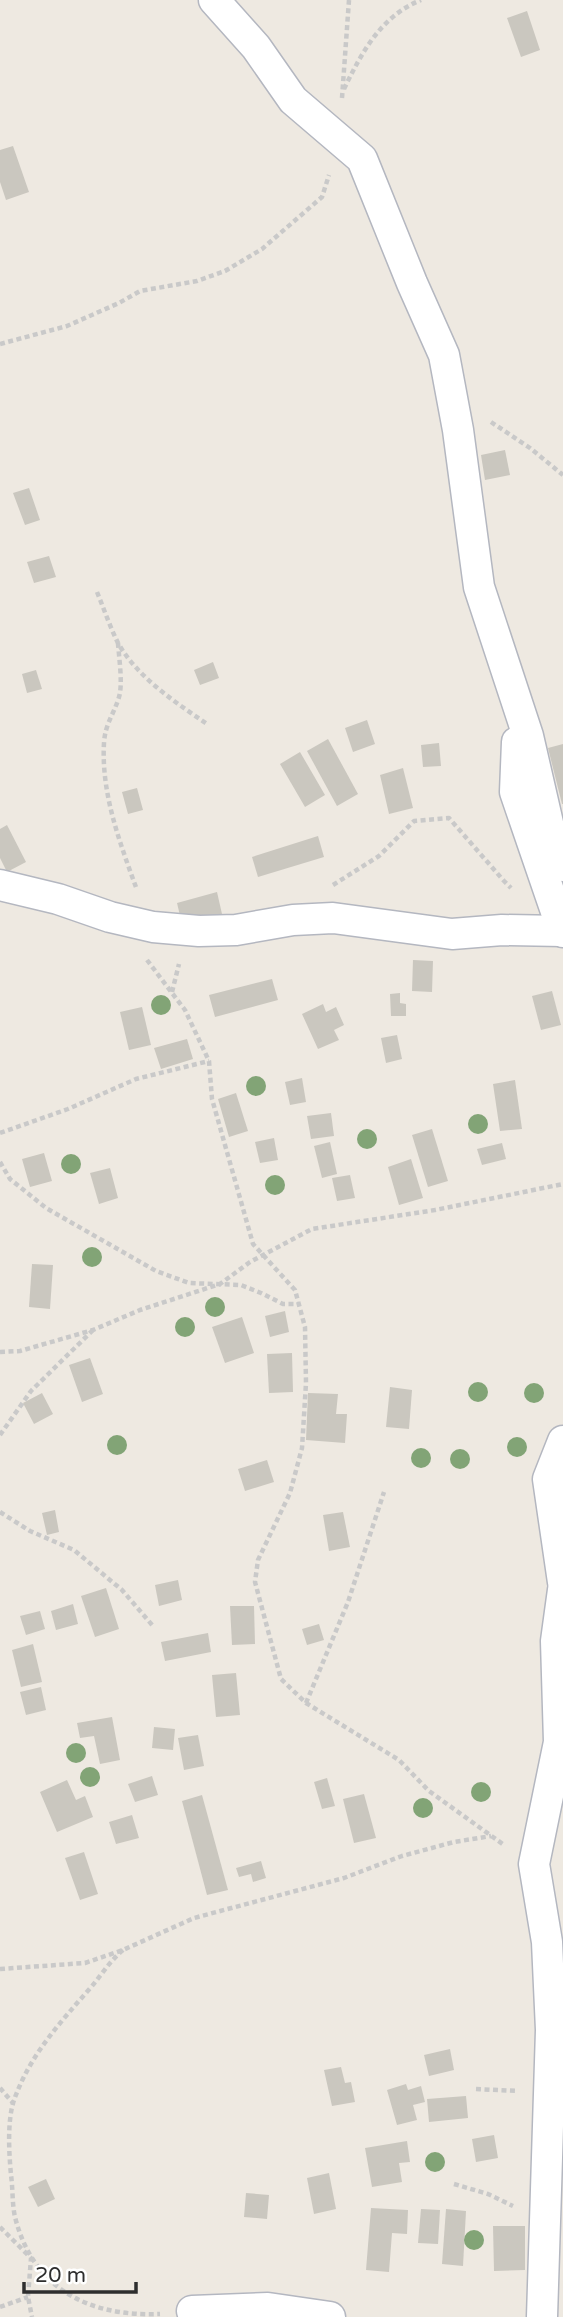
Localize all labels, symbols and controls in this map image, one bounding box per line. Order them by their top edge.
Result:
scale bar [24,2250,136,2294]
text: 20 m [35,2263,86,2288]

